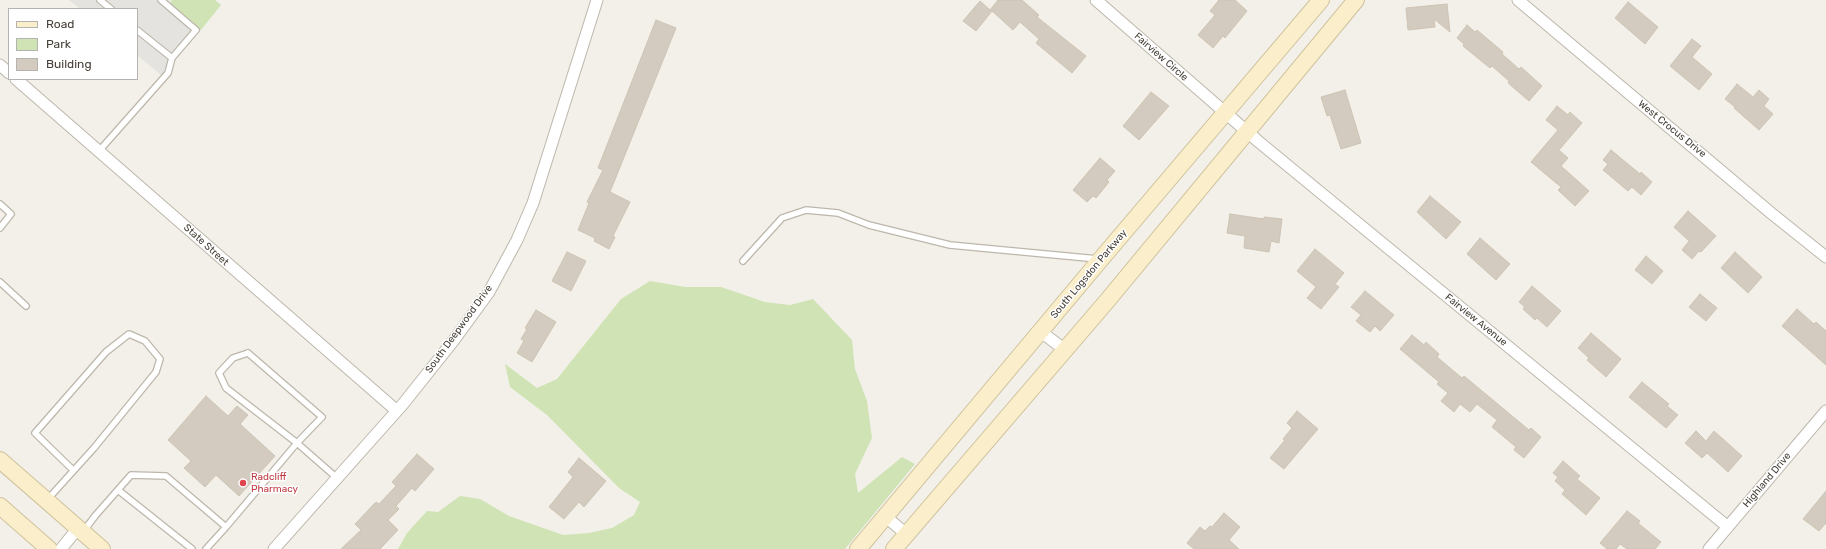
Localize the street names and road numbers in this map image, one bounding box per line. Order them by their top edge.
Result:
street label: Fairview Circle [1132,30,1190,84]
street label: West Crocus Drive [1636,98,1708,160]
street label: State Street [181,222,231,268]
street label: South Logsdon Parkway [1048,227,1130,321]
street label: South Deepwood Drive [423,283,495,375]
street label: Fairview Avenue [1443,291,1509,349]
street label: Highland Drive [1741,450,1793,510]

